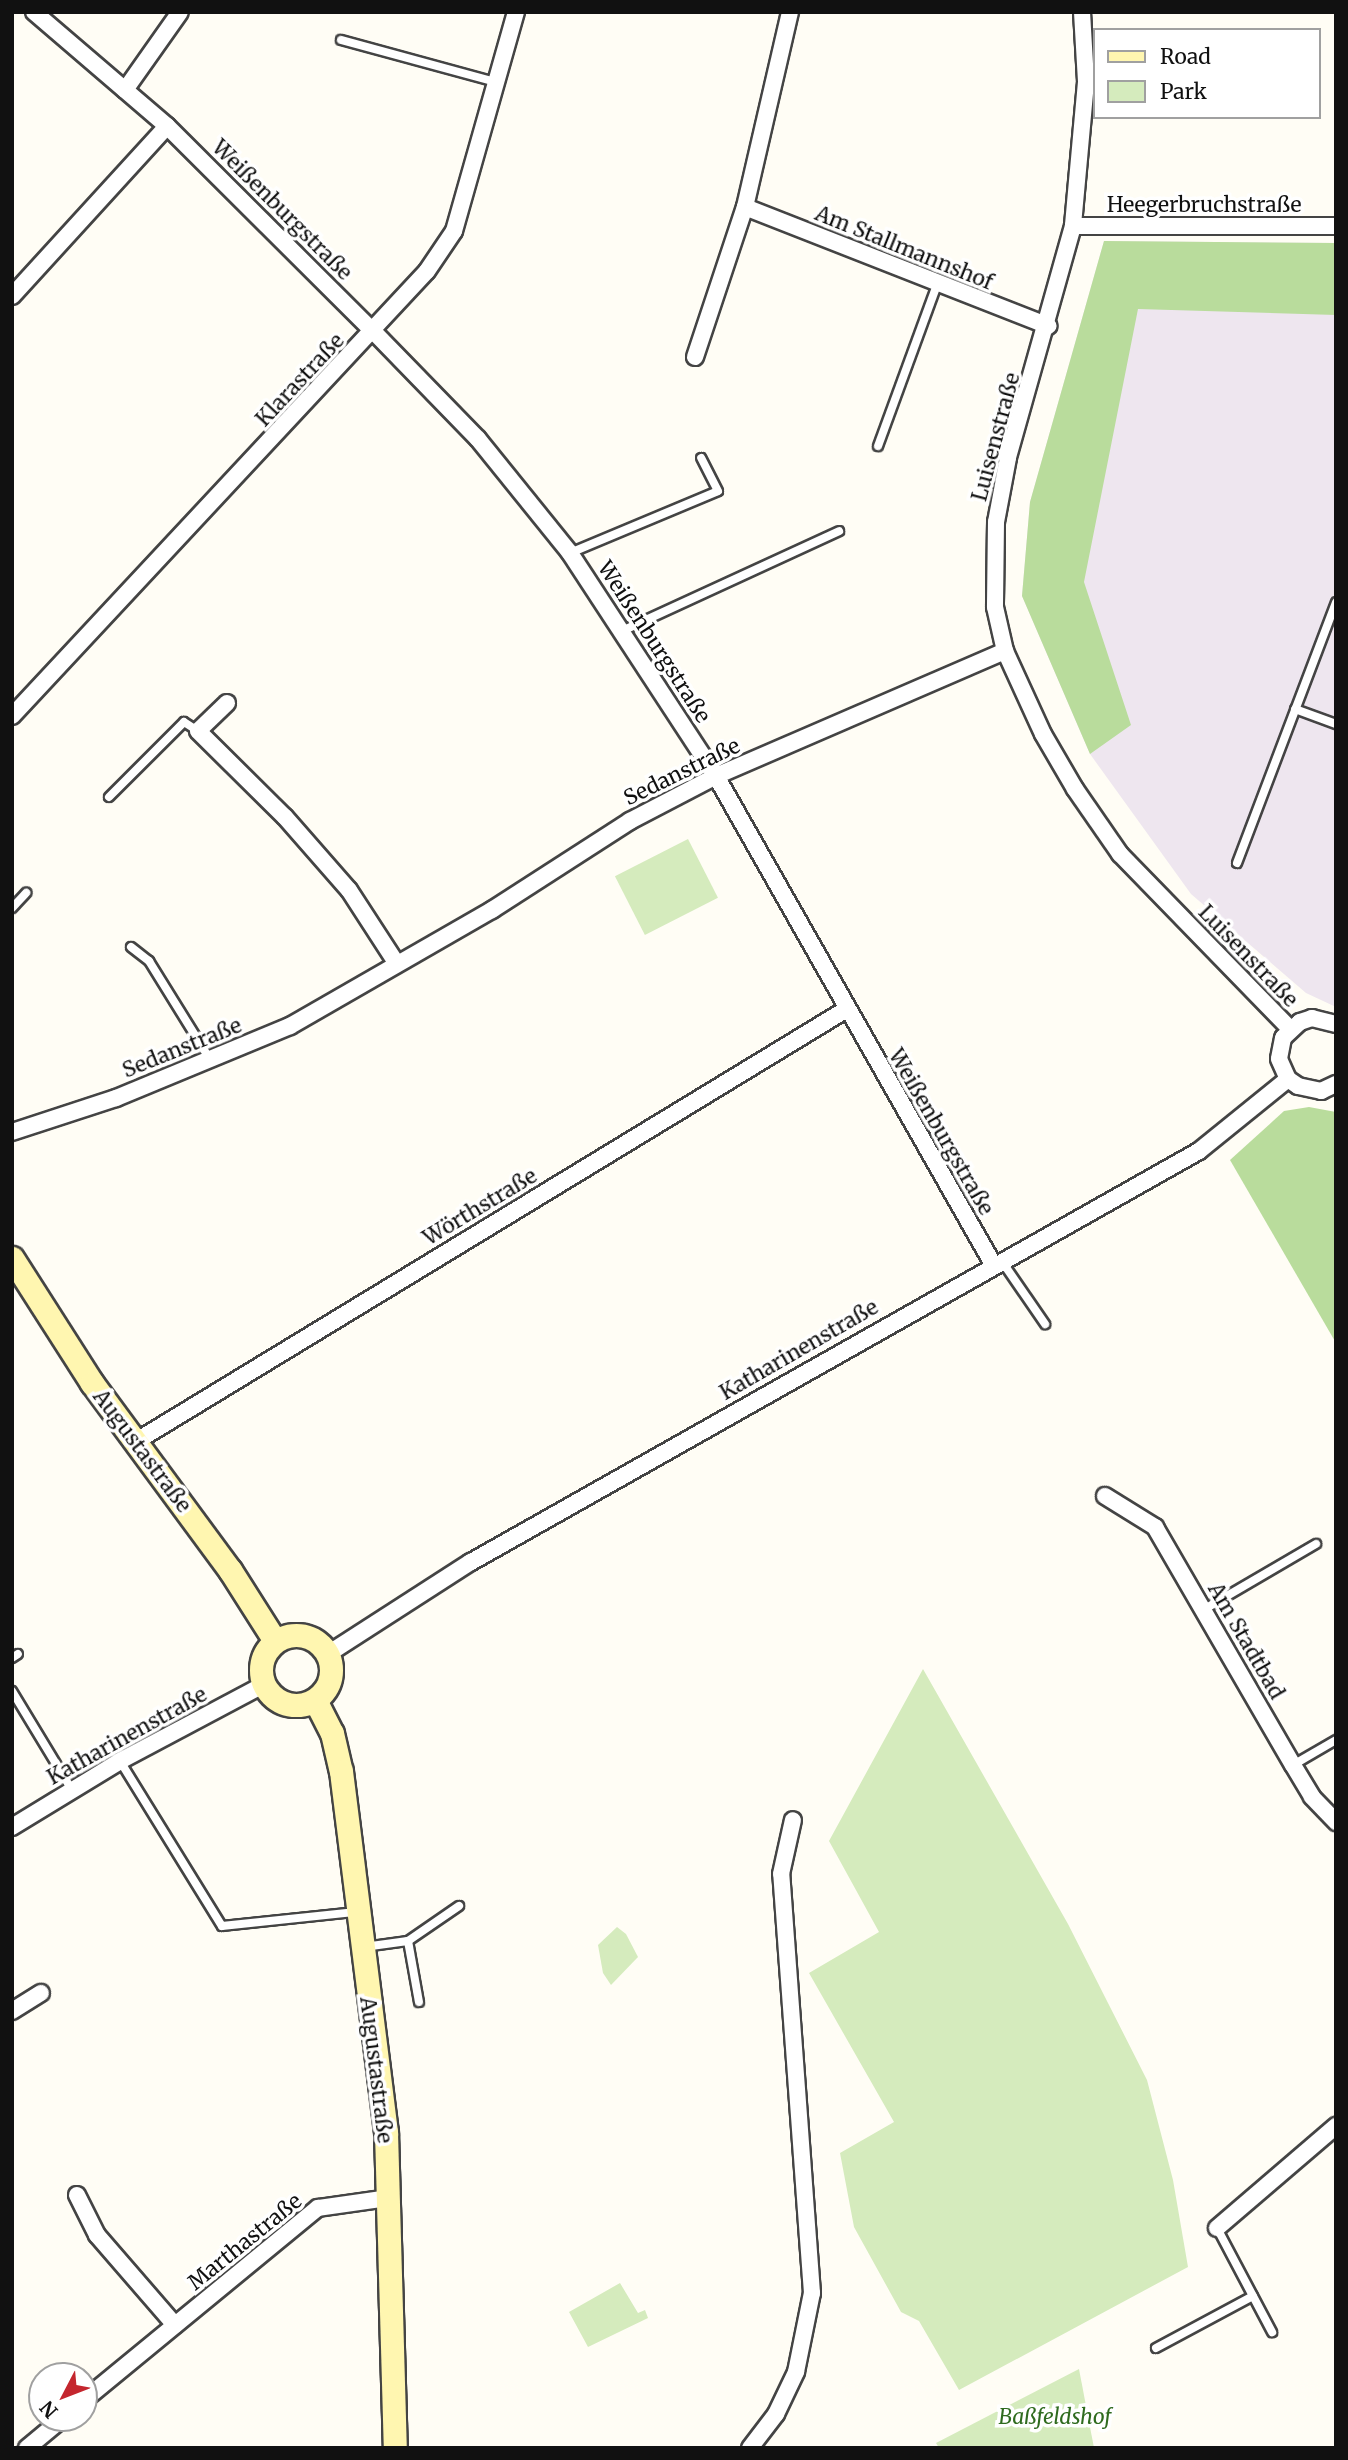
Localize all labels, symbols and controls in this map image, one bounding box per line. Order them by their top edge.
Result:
legend [1092,28,1320,119]
text: Road [1160,43,1211,70]
text: Park [1160,78,1207,105]
street label: Weißenburgstraße [207,135,357,285]
street label: Heegerbruchstraße [1107,192,1301,218]
street label: Am Stallmannshof [811,201,997,295]
street label: Klarastraße [251,328,349,432]
street label: Luisenstraße [967,370,1025,504]
street label: Weißenburgstraße [592,556,716,728]
street label: Sedanstraße [620,733,744,811]
street label: Luisenstraße [1193,900,1303,1012]
street label: Sedanstraße [119,1013,245,1083]
street label: Weißenburgstraße [883,1044,999,1220]
street label: Wörthstraße [419,1163,541,1251]
street label: Katharinenstraße [715,1294,883,1406]
street label: Augustastraße [88,1385,196,1517]
street label: Am Stadtbad [1203,1578,1289,1704]
street label: Katharinenstraße [43,1682,211,1790]
street label: Augustastraße [355,1995,397,2145]
street label: Marthastraße [183,2189,307,2295]
north arrow [28,2362,98,2432]
text: N [35,2396,63,2423]
park label: Baßfeldshof [999,2404,1111,2430]

